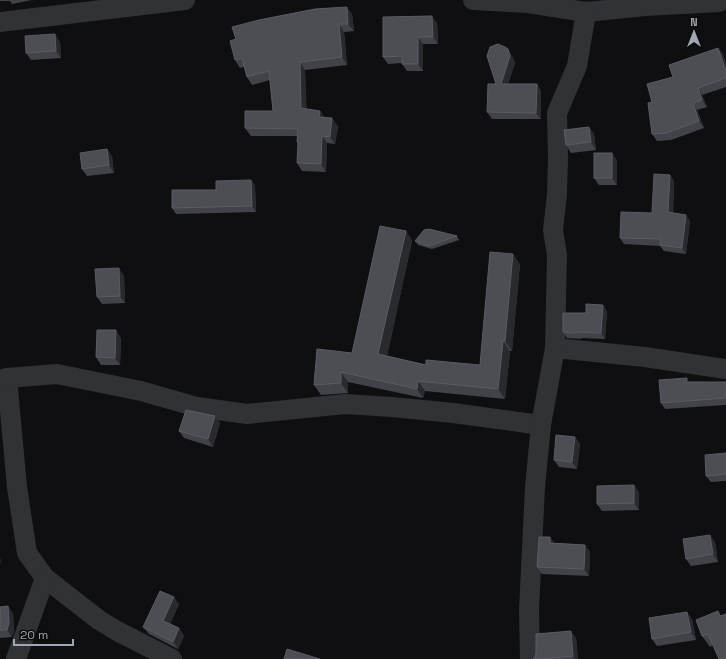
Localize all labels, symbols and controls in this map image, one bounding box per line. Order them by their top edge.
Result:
north arrow [674,12,714,52]
text: N [690,15,698,29]
scale bar [14,621,73,647]
text: 20 m [20,627,48,643]

